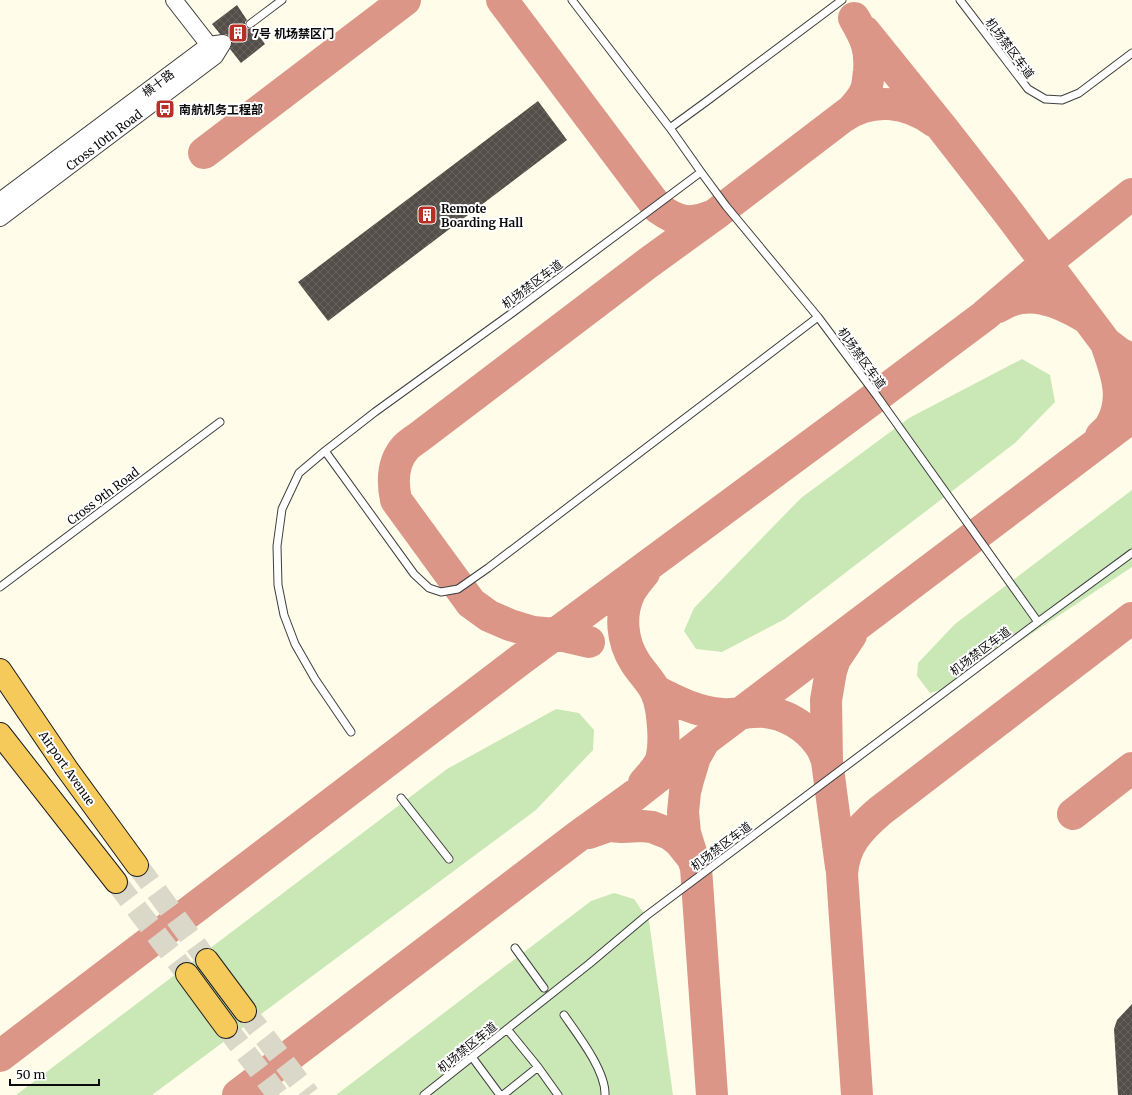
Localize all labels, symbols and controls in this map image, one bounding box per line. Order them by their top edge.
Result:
street label: 机场禁区车道 [982,15,1038,81]
building icon: 7号 机场禁区门 [227,22,249,44]
place label: 7号 机场禁区门 [252,26,334,41]
street label: 横十路 [139,66,177,100]
bus stop icon: 南航机务工程部 [154,98,176,120]
place label: 南航机务工程部 [179,102,263,117]
street label: Cross 10th Road [63,106,145,174]
place label: Remote Boarding Hall [441,201,523,230]
building icon: Remote Boarding Hall [416,204,438,226]
street label: 机场禁区车道 [499,256,565,312]
street label: 机场禁区车道 [835,324,889,392]
street label: Cross 9th Road [64,464,142,528]
street label: 机场禁区车道 [947,623,1013,679]
street label: Airport Avenue [35,727,98,808]
street label: 机场禁区车道 [688,818,754,874]
street label: 机场禁区车道 [434,1019,500,1075]
scale bar [10,1061,99,1087]
text: 50 m [16,1067,45,1082]

